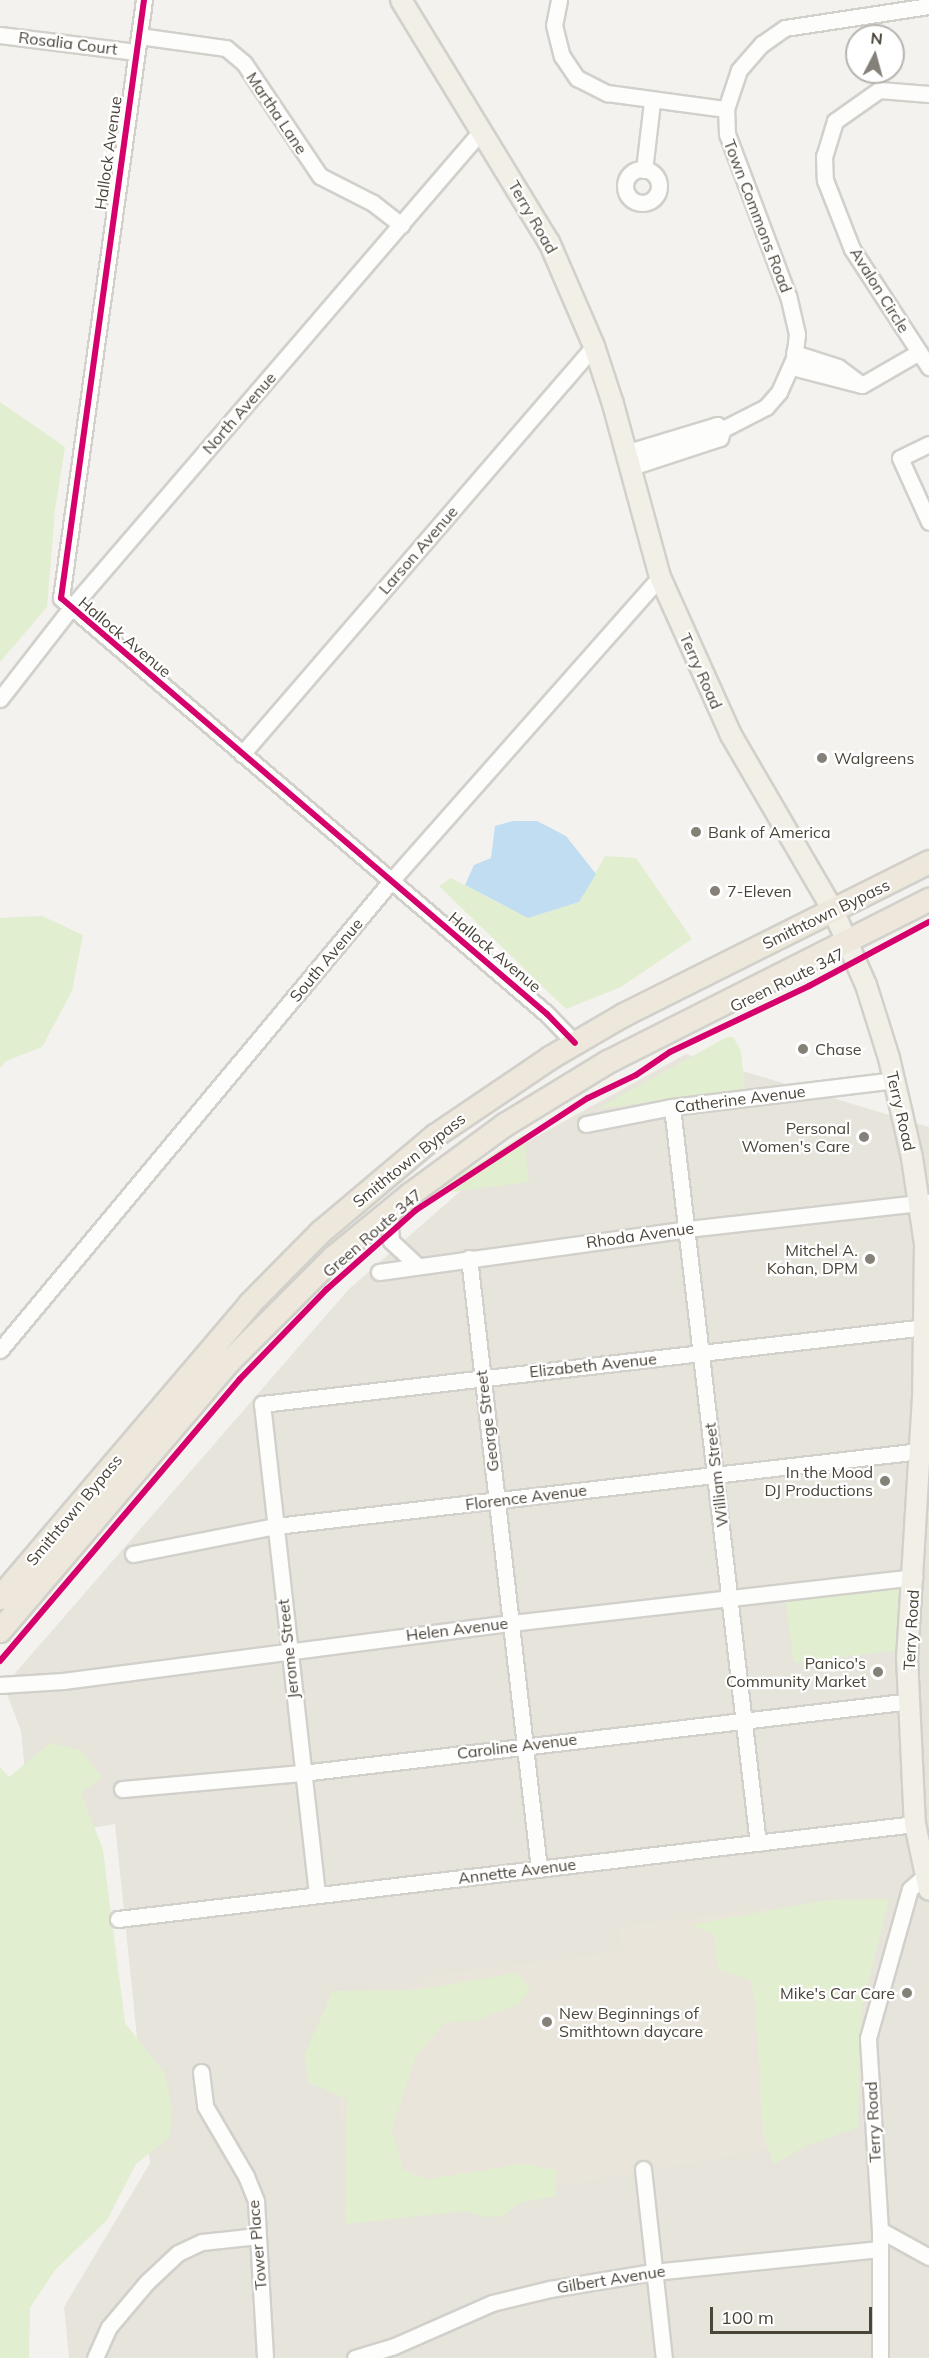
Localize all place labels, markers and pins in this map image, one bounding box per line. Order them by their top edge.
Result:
place label: Walgreens [834,748,914,768]
marker: Walgreens [815,751,829,765]
place label: Bank of America [708,822,830,842]
marker: Bank of America [689,825,703,839]
place label: 7-Eleven [727,881,792,901]
marker: 7-Eleven [708,884,722,898]
place label: Chase [815,1039,862,1059]
marker: Chase [796,1042,810,1056]
place label: Personal Women's Care [742,1118,850,1156]
marker: Personal Women's Care [855,1128,873,1146]
place label: Mitchel A. Kohan, DPM [767,1240,858,1278]
marker: Mitchel A. Kohan, DPM [863,1252,877,1266]
place label: In the Mood DJ Productions [764,1462,873,1500]
marker: In the Mood DJ Productions [878,1474,892,1488]
place label: Panico's Community Market [726,1653,866,1691]
marker: Panico's Community Market [871,1665,885,1679]
place label: Mike's Car Care [780,1983,895,2003]
marker: Mike's Car Care [900,1986,914,2000]
place label: New Beginnings of Smithtown daycare [559,2003,703,2041]
marker: New Beginnings of Smithtown daycare [540,2015,554,2029]

